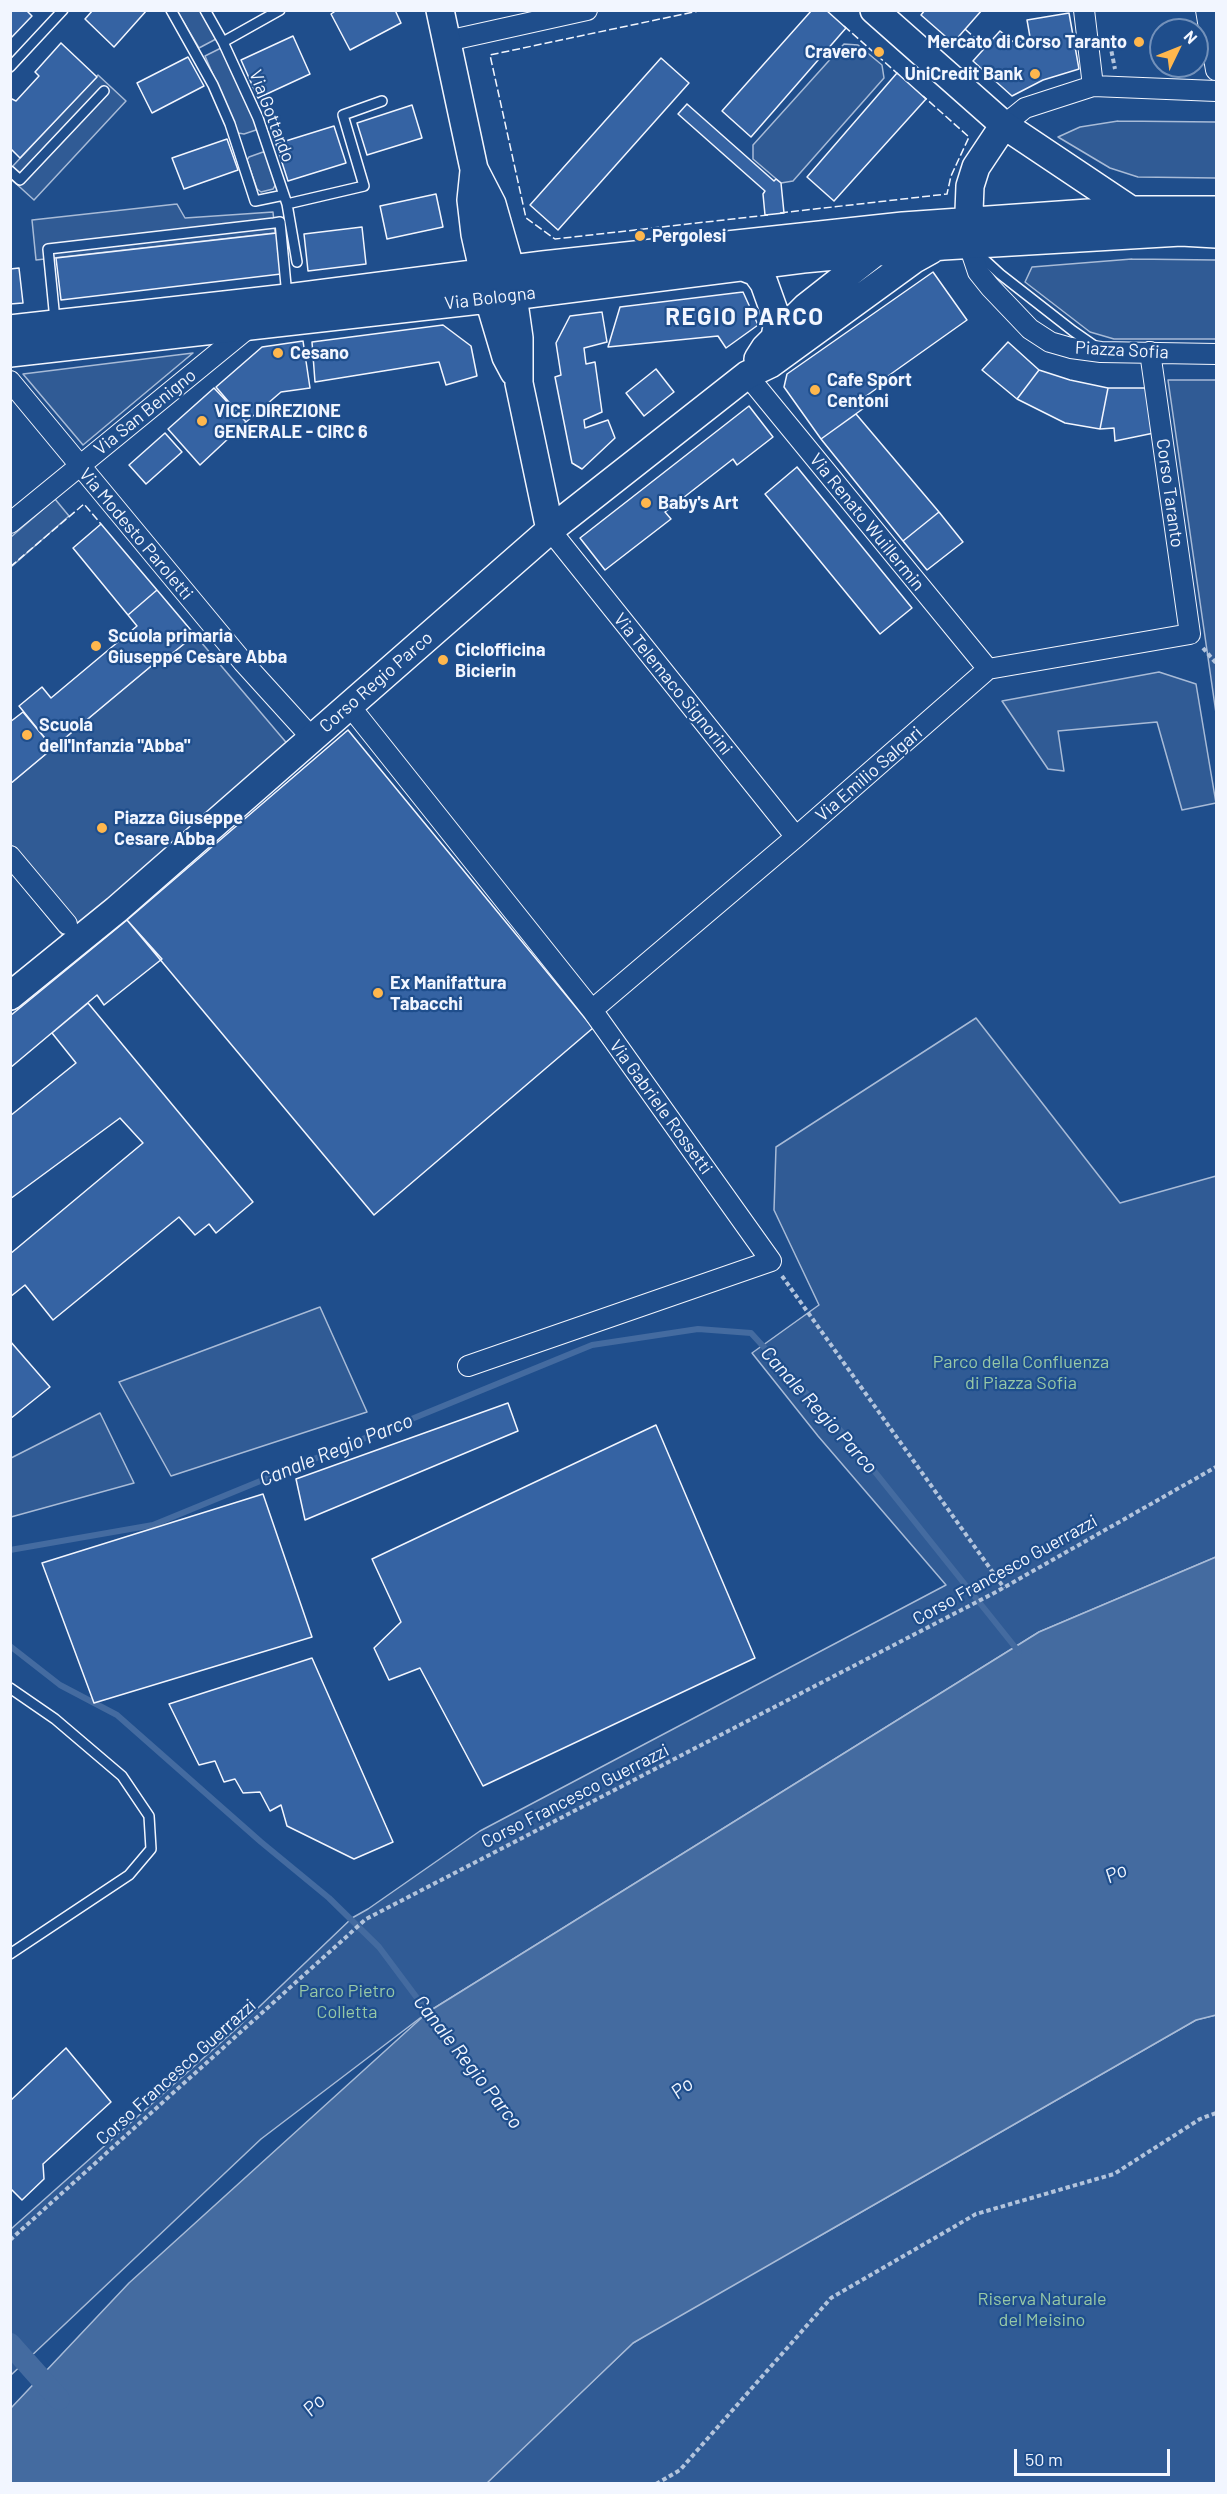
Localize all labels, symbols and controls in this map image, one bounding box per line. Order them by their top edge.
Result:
north arrow [1149,18,1209,78]
text: N [1180,26,1202,47]
place label: Mercato di Corso Taranto [927,31,1127,53]
marker: Mercato di Corso Taranto [1132,35,1146,49]
place label: Cravero [805,41,867,63]
marker: Cravero [872,45,886,59]
place label: UniCredit Bank [905,63,1023,85]
street label: Via Gottardo [245,67,299,165]
marker: UniCredit Bank [1028,67,1042,81]
place label: Pergolesi [652,225,726,247]
marker: Pergolesi [633,229,647,243]
street label: Via Bologna [443,282,537,314]
district label: REGIO PARCO [665,303,825,331]
street label: Piazza Sofia [1075,337,1169,363]
place label: Cesano [290,342,349,364]
marker: Cesano [271,346,285,360]
street label: Via San Benigno [90,364,200,460]
place label: Cafe Sport Centoni [827,369,912,412]
marker: Cafe Sport Centoni [808,383,822,397]
place label: VICE DIREZIONE GENERALE - CIRC 6 [214,400,368,442]
marker: VICE DIREZIONE GENERALE - CIRC 6 [195,414,209,428]
street label: Corso Taranto [1152,437,1188,549]
street label: Via Renato Wuillermin [805,449,929,595]
street label: Via Modesto Paroletti [74,464,198,604]
place label: Baby's Art [658,492,739,514]
marker: Baby's Art [639,496,653,510]
street label: Via Telemaco Signorini [609,609,737,759]
place label: Scuola primaria Giuseppe Cesare Abba [108,625,287,668]
street label: Corso Regio Parco [315,627,437,737]
marker: Scuola primaria Giuseppe Cesare Abba [89,639,103,653]
place label: Ciclofficina Bicierin [455,639,545,682]
marker: Ciclofficina Bicierin [436,653,450,667]
place label: Scuola dell'Infanzia "Abba" [39,714,190,756]
street label: Via Emilio Salgari [811,722,927,826]
marker: Scuola dell'Infanzia "Abba" [20,728,34,742]
place label: Piazza Giuseppe Cesare Abba [114,807,243,850]
marker: Piazza Giuseppe Cesare Abba [95,821,109,835]
place label: Ex Manifattura Tabacchi [390,972,507,1014]
marker: Ex Manifattura Tabacchi [371,986,385,1000]
street label: Via Gabriele Rossetti [605,1036,717,1178]
water label: Canale Regio Parco [755,1341,883,1479]
park label: Parco della Confluenza di Piazza Sofia [933,1351,1109,1394]
water label: Canale Regio Parco [256,1408,416,1492]
street label: Corso Francesco Guerrazzi [909,1510,1101,1630]
street label: Corso Francesco Guerrazzi [478,1739,672,1853]
water label: Po [1101,1858,1131,1888]
park label: Parco Pietro Colletta [299,1980,395,2022]
water label: Canale Regio Parco [408,1990,528,2134]
street label: Corso Francesco Guerrazzi [92,1994,260,2150]
water label: Po [666,2072,698,2104]
park label: Riserva Naturale del Meisino [977,2288,1107,2330]
water label: Po [298,2389,330,2421]
scale bar [1017,2437,1173,2475]
text: 50 m [1025,2448,1063,2470]

